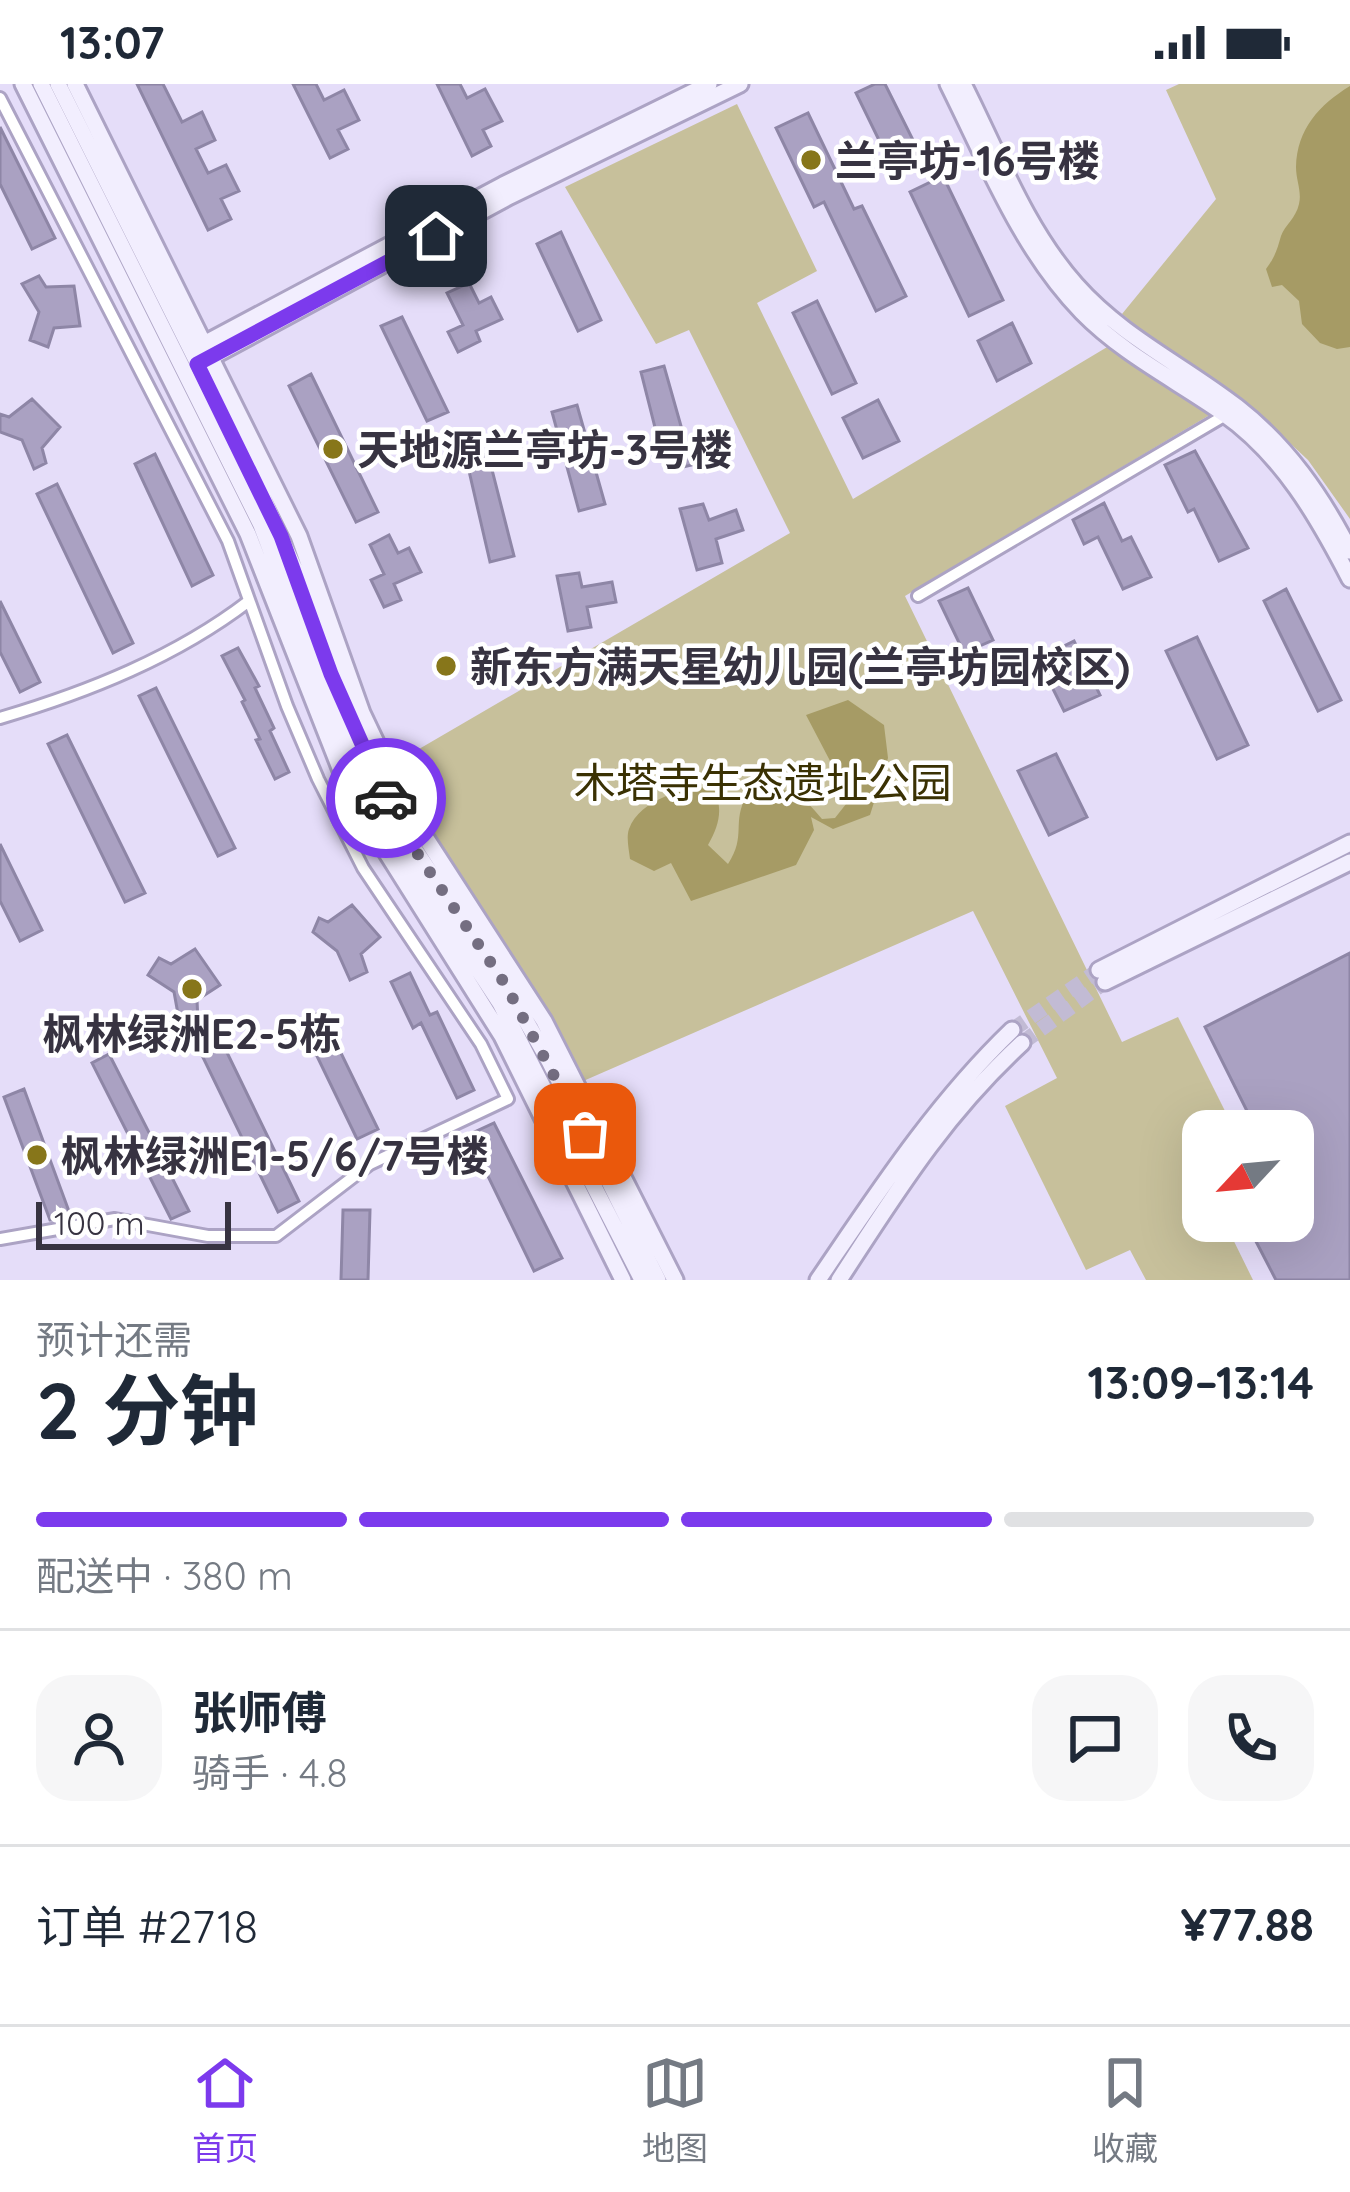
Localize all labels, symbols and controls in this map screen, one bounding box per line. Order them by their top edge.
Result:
text: 13:07 [60,14,165,70]
place label: 兰亭坊-16号楼 [835,134,1100,187]
marker: 兰亭坊-16号楼 [798,147,824,173]
pin [385,185,487,287]
icon: home [403,203,469,269]
place label: 天地源兰亭坊-3号楼 [357,423,732,476]
marker: 天地源兰亭坊-3号楼 [320,436,346,462]
place label: 新东方满天星幼儿园(兰亭坊园校区) [470,640,1130,693]
marker: 新东方满天星幼儿园(兰亭坊园校区) [433,653,459,679]
courier [326,738,446,858]
park label: 木塔寺生态遗址公园 [574,756,952,809]
icon: car [353,765,419,831]
marker: 枫林绿洲E2-5栋 [179,976,205,1002]
place label: 枫林绿洲E2-5栋 [43,1007,341,1060]
pin [534,1083,636,1185]
icon: bag [552,1101,618,1167]
north arrow [1182,1110,1314,1242]
map controls [1182,1110,1314,1242]
place label: 枫林绿洲E1-5/6/7号楼 [61,1129,488,1182]
marker: 枫林绿洲E1-5/6/7号楼 [24,1142,50,1168]
scale bar [36,1196,231,1249]
text: 100 m [54,1202,145,1243]
text: 预计还需 [36,1315,192,1364]
text: 13:09–13:14 [1088,1354,1314,1410]
text: 2 分钟 [36,1361,258,1459]
text: 配送中 · 380 m [36,1551,293,1600]
button: person [36,1675,162,1801]
button: chat [1032,1675,1158,1801]
button: phone [1188,1675,1314,1801]
text: 张师傅 [192,1684,327,1740]
text: 骑手 · 4.8 [192,1748,348,1797]
text: ¥77.88 [1180,1896,1314,1952]
text: 订单 #2718 [36,1898,258,1954]
tab: 首页 [192,2050,258,2170]
tab: 地图 [642,2050,708,2170]
tab: 收藏 [1092,2050,1158,2170]

